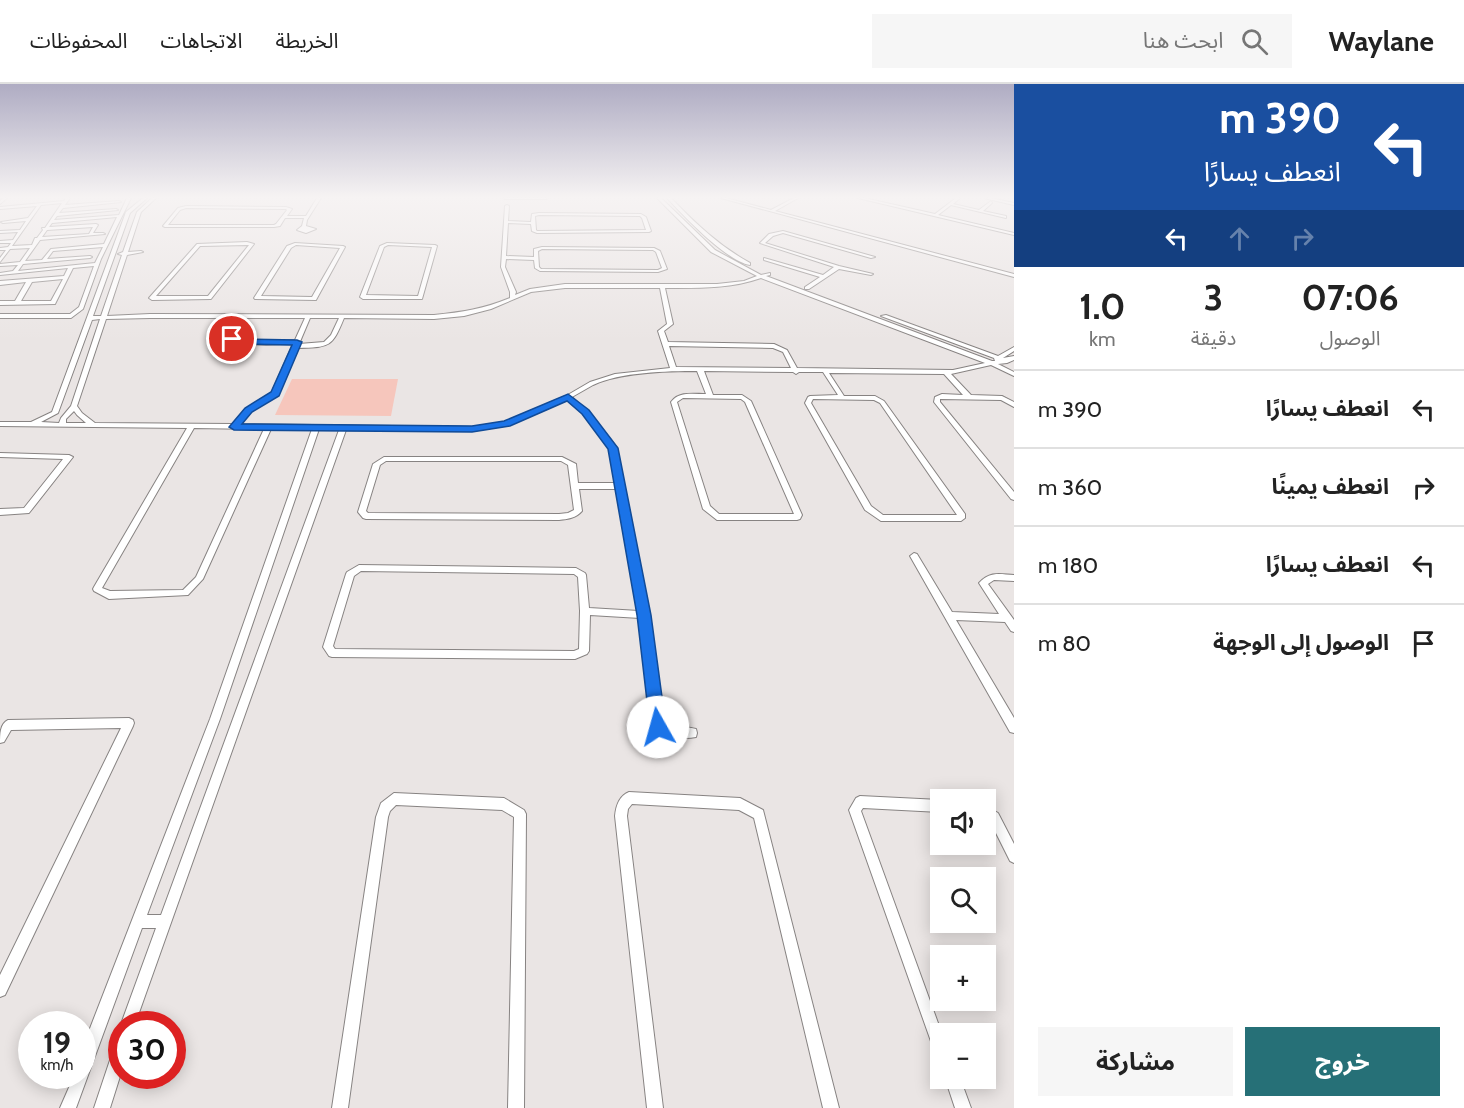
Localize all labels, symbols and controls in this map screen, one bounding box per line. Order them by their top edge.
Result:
search box [872,14,1292,68]
text: Waylane [1328,24,1434,58]
icon: search [1238,25,1271,58]
text: ابحث هنا [1143,27,1223,54]
text: المحفوظات [30,28,127,53]
text: الاتجاهات [160,28,242,53]
text: الخريطة [275,28,338,53]
text: 390 m [1219,92,1341,144]
icon: left [1362,108,1440,186]
text: انعطف يسارًا [1204,155,1341,188]
icon: left [1160,222,1193,255]
icon: ahead [1223,222,1256,255]
icon: right [1286,222,1319,255]
text: 3 [1204,275,1223,319]
text: 07:06 [1301,275,1399,319]
text: 1.0 [1079,284,1126,328]
pin [206,313,257,364]
icon: arrive [215,322,248,355]
text: دقيقة [1191,326,1236,350]
text: الوصول [1320,326,1381,350]
text: km [1089,327,1116,351]
icon: left [1407,393,1440,426]
text: انعطف يسارًا [1266,395,1389,422]
text: 390 m [1038,396,1102,423]
icon: right [1407,471,1440,504]
text: انعطف يمينًا [1272,473,1389,500]
text: 360 m [1038,474,1102,501]
icon: left [1407,549,1440,582]
text: انعطف يسارًا [1266,551,1389,578]
text: 180 m [1038,552,1098,579]
icon: arrive [1407,627,1440,660]
text: الوصول إلى الوجهة [1213,629,1389,656]
text: 80 m [1038,630,1091,657]
position arrow [626,695,690,759]
map controls [930,789,996,1089]
button: sound [930,789,996,855]
button: search [930,867,996,933]
button: + [930,945,996,1011]
speed limit sign: 30 [108,1011,186,1089]
button: − [930,1023,996,1089]
text: 19 [43,1024,71,1061]
button: مشاركة [1038,1027,1233,1096]
button: خروج [1245,1027,1440,1096]
text: km/h [41,1056,73,1074]

